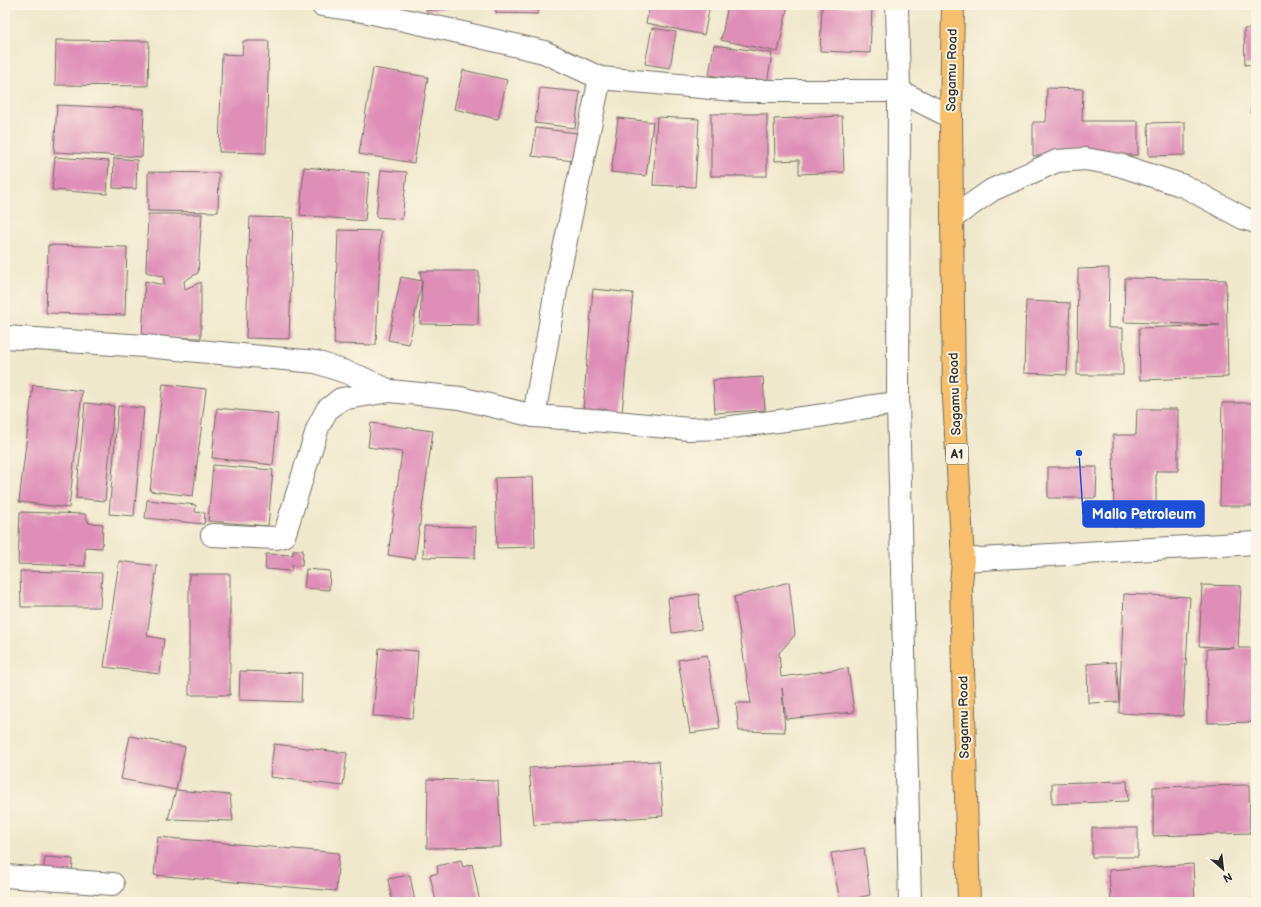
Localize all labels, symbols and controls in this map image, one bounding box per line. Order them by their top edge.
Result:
street label: Sagamu Road [943,28,961,112]
street label: Sagamu Road [946,352,964,436]
road number: A1 [946,444,968,464]
callout: Mallo Petroleum [1083,501,1204,527]
text: Mallo Petroleum [1092,506,1196,523]
street label: Sagamu Road [955,675,973,759]
north arrow [1203,849,1243,889]
text: N [1221,870,1234,885]

